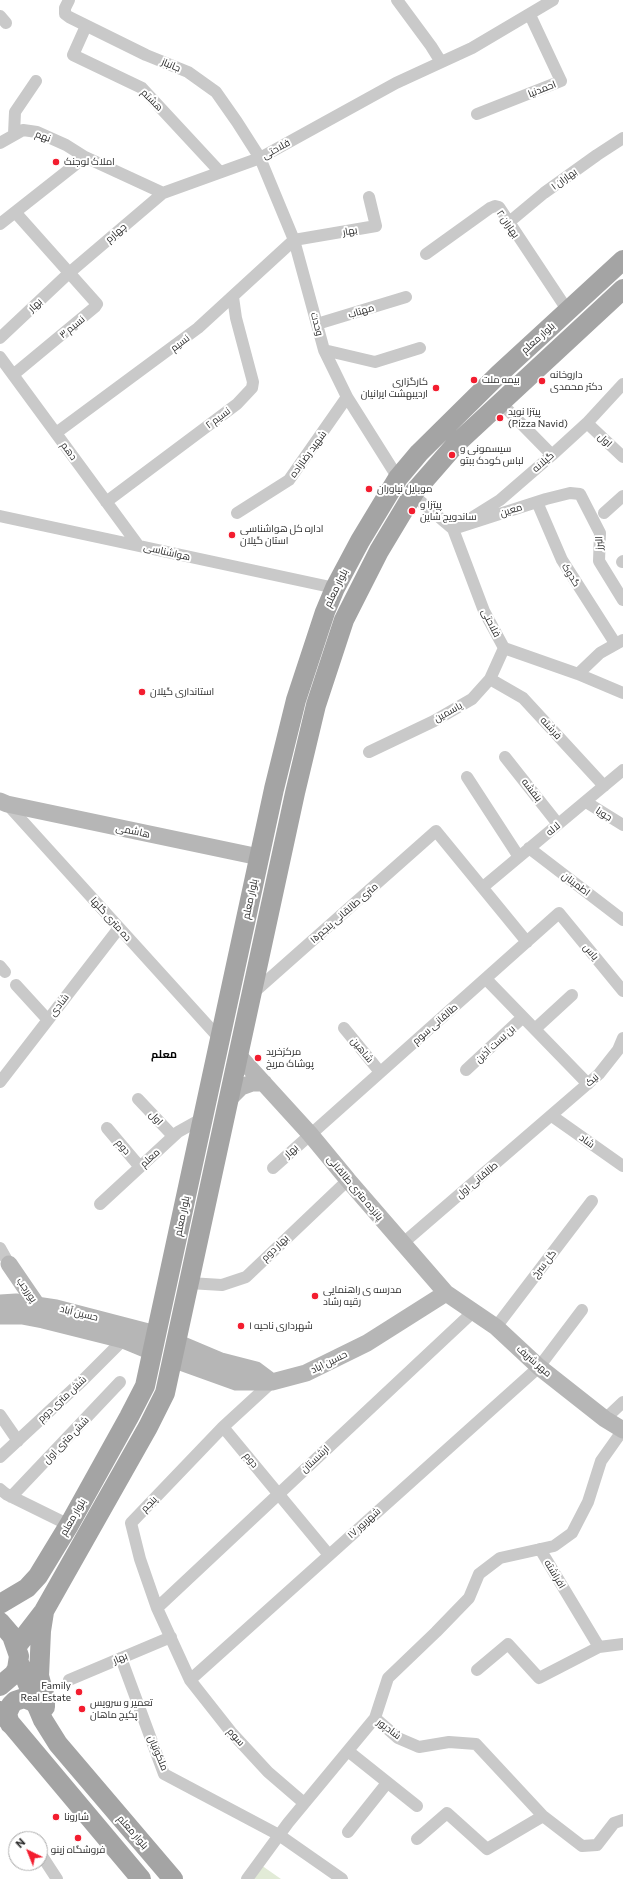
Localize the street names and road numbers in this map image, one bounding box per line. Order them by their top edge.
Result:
street label: جانباز [160,56,182,74]
street label: احمدنیا [526,78,558,100]
street label: هشتم [139,87,165,113]
street label: نهم [33,128,53,144]
street label: فلاحتی [260,136,292,162]
street label: بهاران ۱ [549,166,579,192]
street label: بهاران ۲ [494,208,522,240]
street label: چهارم [103,221,129,245]
street label: بهار [342,224,358,238]
street label: بهار [25,296,45,314]
street label: مهتاب [346,301,376,321]
street label: وحدت [308,311,326,337]
street label: نسیم ۳ [57,313,87,341]
street label: بلوار معلم [519,320,557,356]
street label: نسیم [168,332,192,354]
street label: نسیم ٢ [203,405,233,431]
street label: شهید رضازاده [287,428,329,480]
street label: اول [595,431,615,449]
street label: دهم [58,440,80,462]
street label: گیلانه [530,449,556,475]
street label: معین [498,501,524,519]
street label: البرز [593,536,605,550]
street label: هواشناسی [142,541,192,563]
street label: گدوک [559,561,583,589]
street label: بلوار معلم [322,567,350,609]
street label: فلاحتی [479,607,503,639]
street label: یاسمین [432,699,464,725]
street label: فرشته [538,714,564,742]
street label: بنفشه [519,776,545,804]
street label: جویا [594,804,614,824]
street label: لاله [543,820,563,838]
street label: هاشمی [115,822,151,840]
street label: اطمینان [559,869,593,899]
street label: بلوار معلم [240,878,260,920]
street label: ۱۵متری طالقانی پنجم [308,880,380,946]
street label: ده متری گلها [88,894,134,944]
street label: یاس [581,941,601,963]
street label: شادی [47,991,71,1019]
street label: طالقانی سوم [410,1001,460,1047]
street label: بن بست آذین [473,1023,517,1065]
street label: شاهین [348,1035,376,1065]
street label: نیک [583,1071,601,1089]
street label: اول [147,1108,165,1128]
street label: شاد [577,1131,597,1151]
street label: دوم [113,1137,133,1157]
street label: بهار [281,1142,301,1160]
street label: معلم [138,1146,162,1170]
street label: پانزده متری طالقانی [324,1153,386,1223]
street label: طالقانی اول [454,1159,500,1201]
street label: بلوار معلم [172,1195,192,1237]
street label: بهار دوم [259,1232,291,1264]
street label: گل سرخ [529,1247,559,1281]
street label: پوررجب [14,1275,40,1305]
street label: حسین آباد [59,1302,99,1324]
street label: مهر شریف [514,1343,554,1379]
street label: حسین اباد [309,1348,349,1376]
street label: شش متری دوم [35,1373,89,1425]
street label: شش متری اول [41,1414,91,1466]
street label: ارشستان [298,1443,332,1475]
street label: دوم [241,1450,261,1470]
street label: پنجم [138,1493,160,1515]
street label: بلوار معلم [58,1496,88,1538]
street label: ۱۷ شهریور [345,1505,383,1541]
street label: افراشته [542,1557,568,1591]
street label: بهار [111,1650,129,1666]
street label: شادپور [375,1716,403,1742]
street label: سوم [225,1725,247,1749]
street label: ملکوتیان [145,1734,171,1772]
street label: بلوار معلم [115,1813,151,1851]

